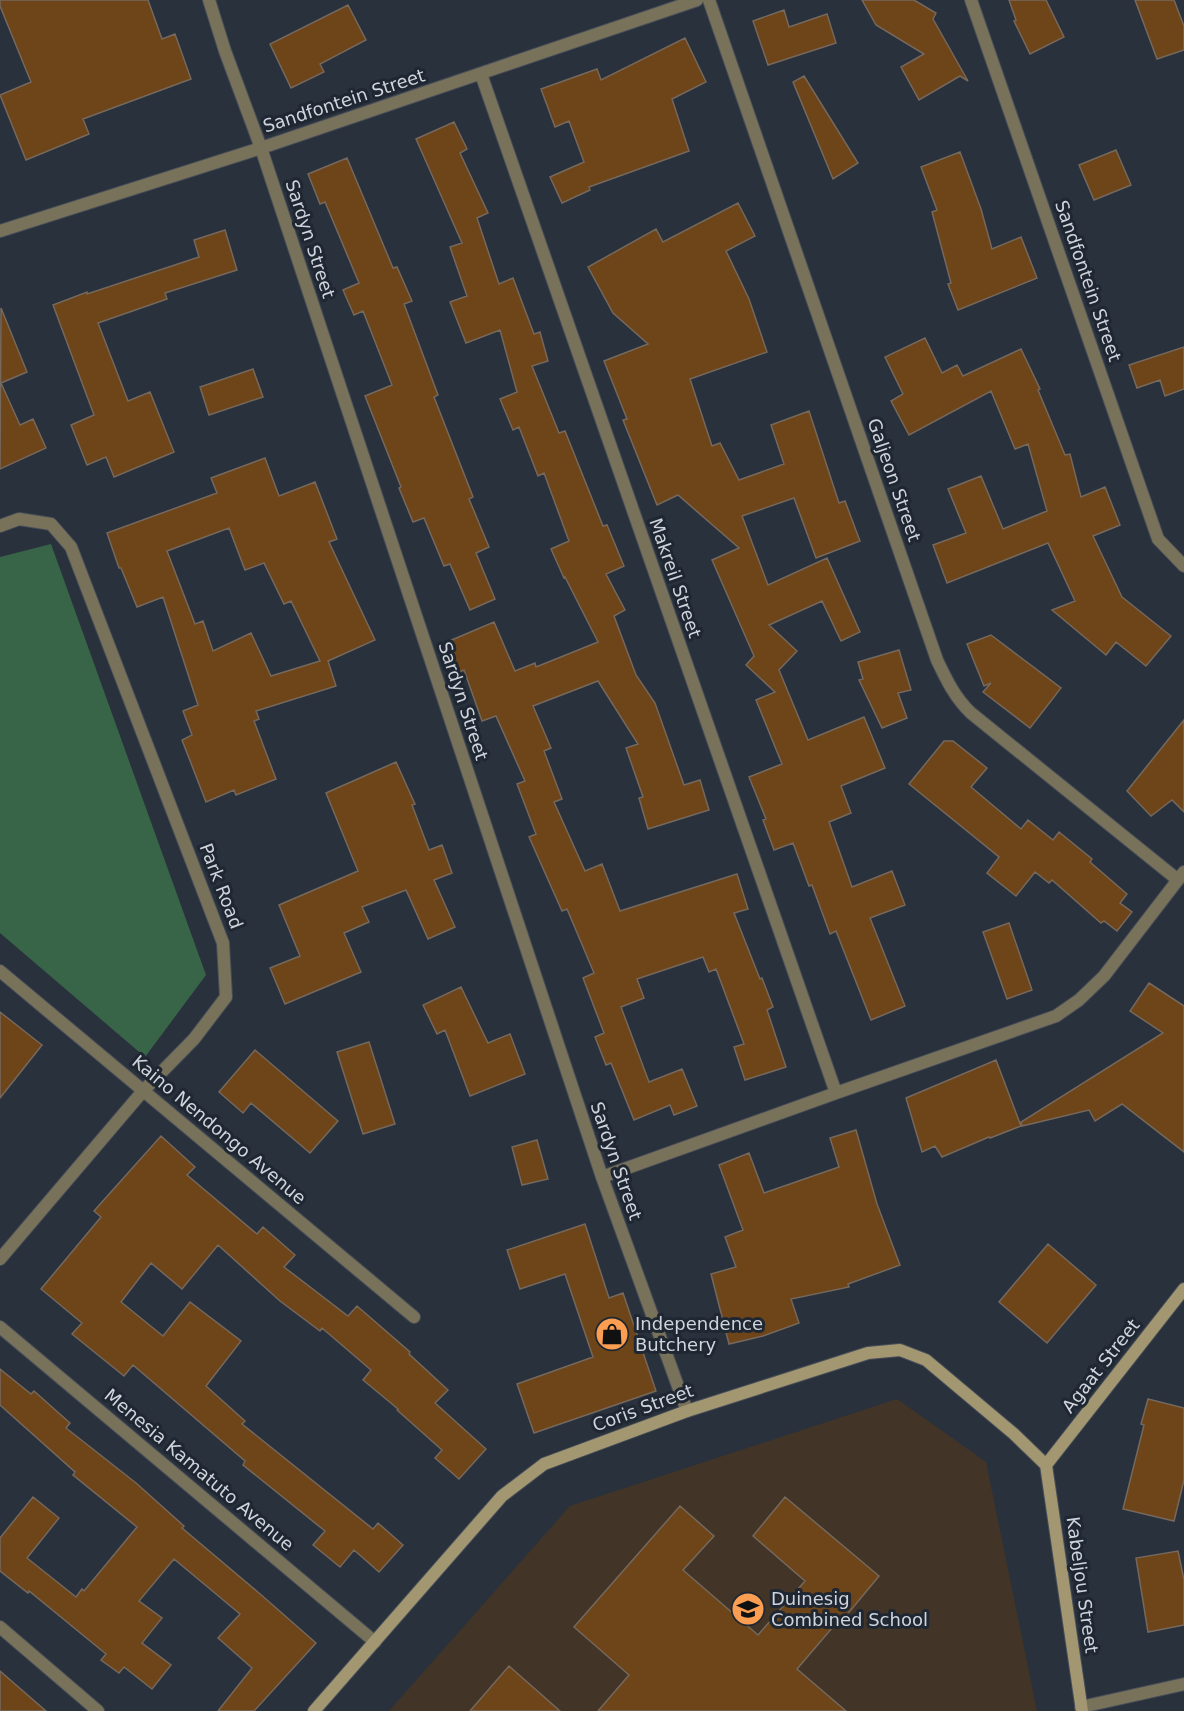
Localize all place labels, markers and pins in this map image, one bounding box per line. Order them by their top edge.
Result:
place label: Independence Butchery [635,1313,763,1355]
shop icon: Independence Butchery [594,1316,630,1352]
place label: Duinesig Combined School [771,1588,928,1630]
school or university icon: Duinesig Combined School [730,1591,766,1627]

